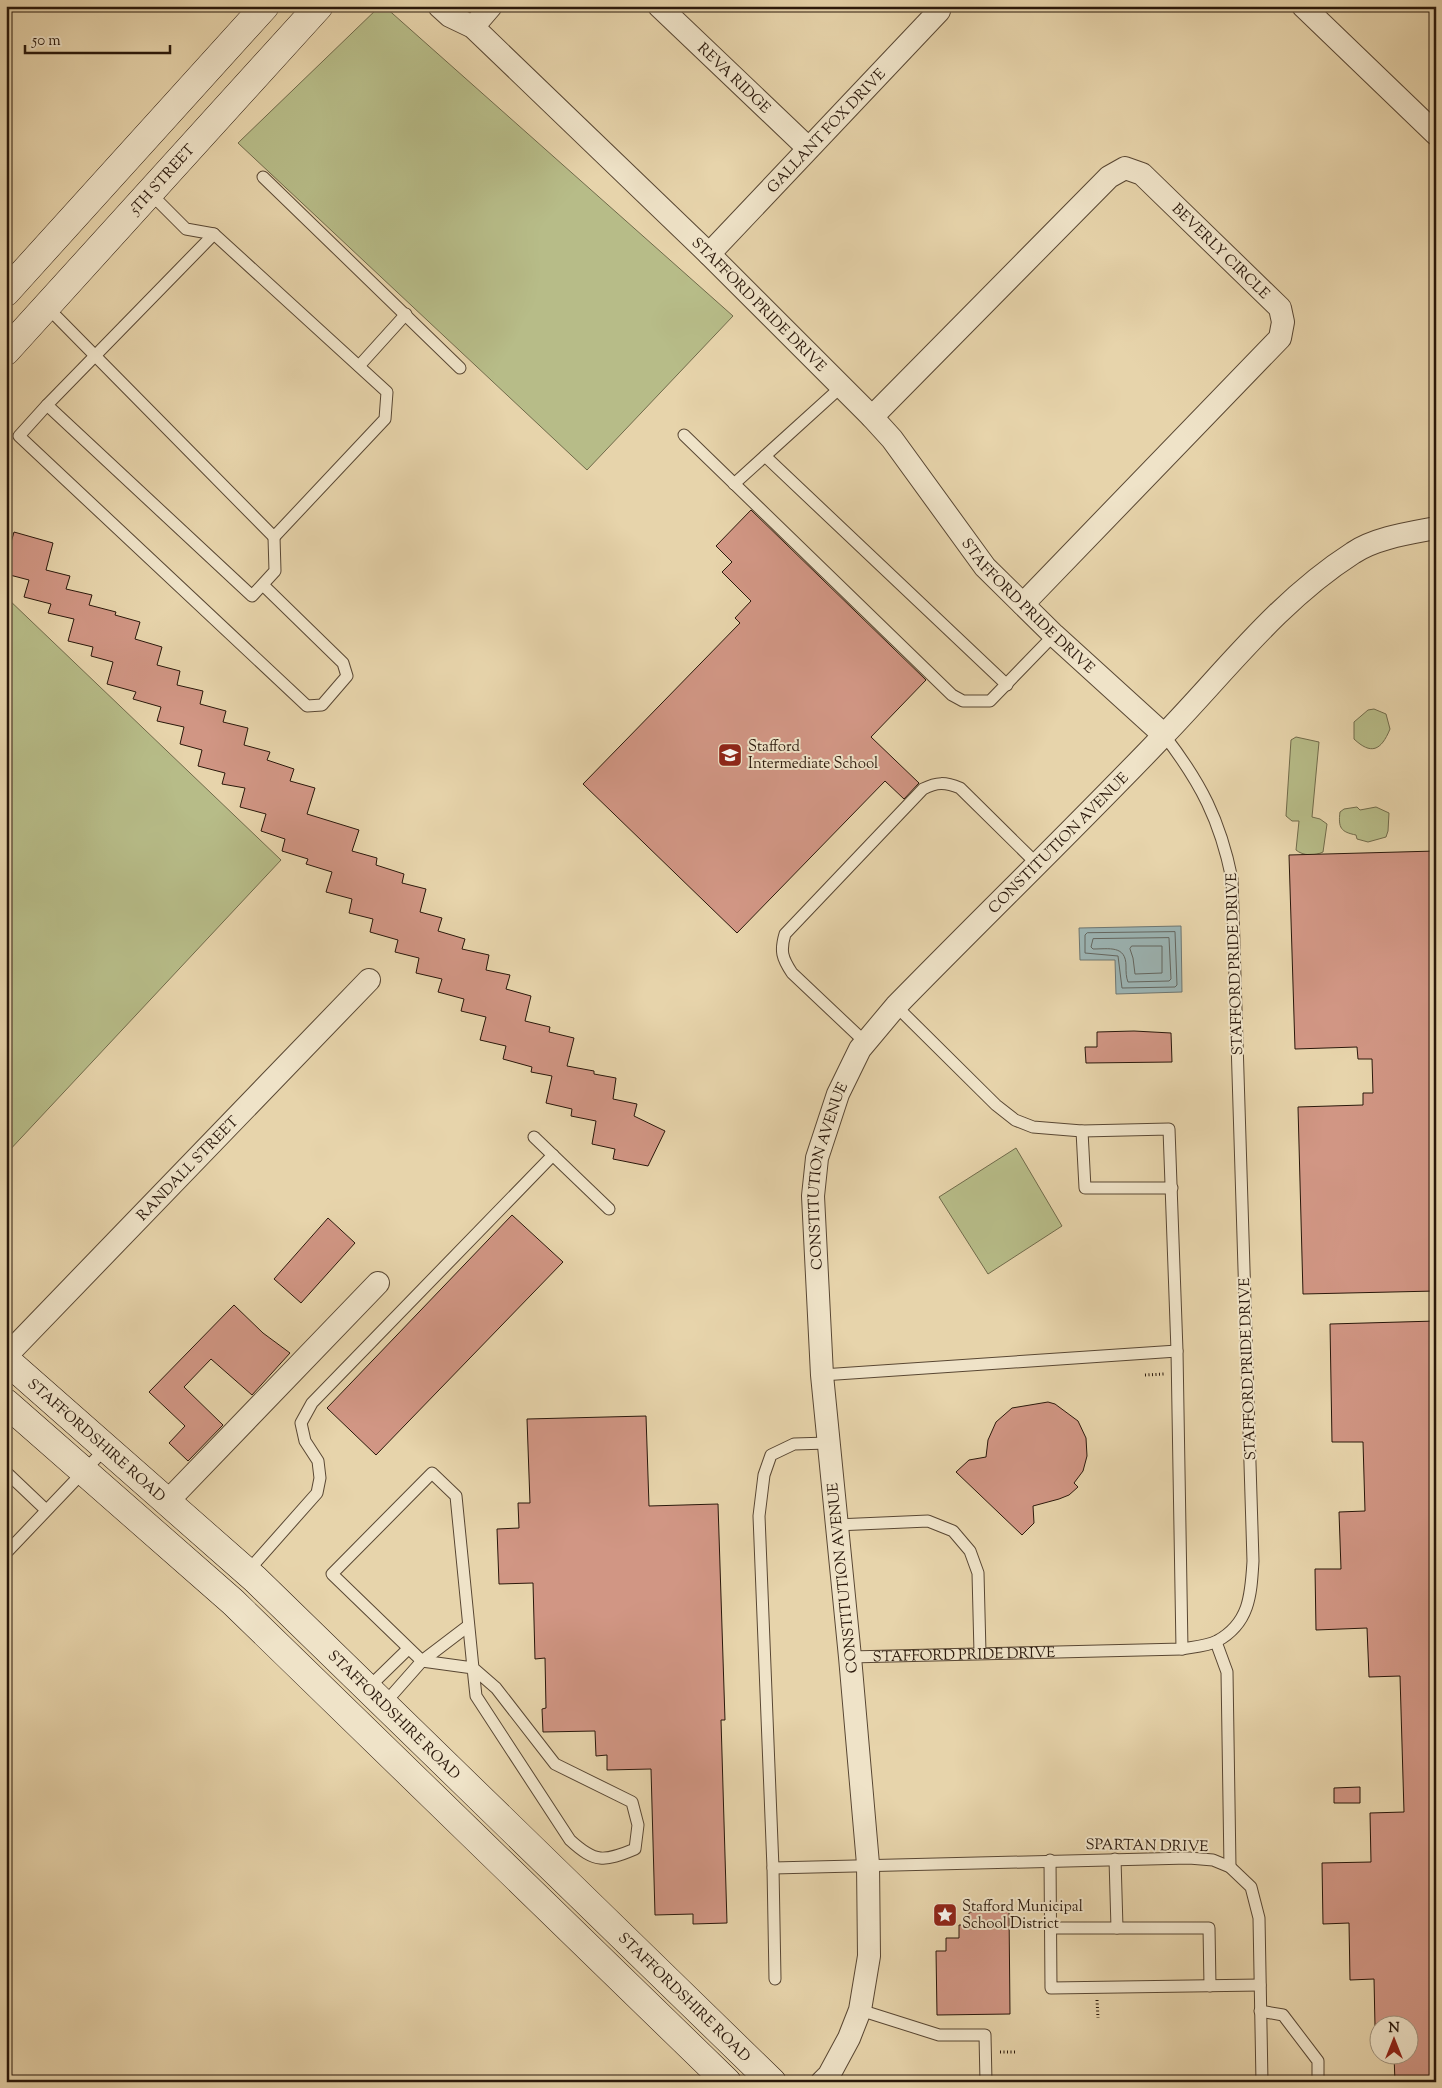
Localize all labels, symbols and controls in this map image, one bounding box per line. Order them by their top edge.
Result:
scale bar [25,22,170,54]
text: 50 m [31,31,61,52]
street label: REVA RIDGE [692,39,775,119]
street label: GALLANT FOX DRIVE [763,65,891,198]
street label: 5TH STREET [125,140,201,221]
street label: BEVERLY CIRCLE [1166,199,1274,305]
street label: STAFFORD PRIDE DRIVE [686,234,830,377]
street label: STAFFORD PRIDE DRIVE [956,534,1099,679]
place label: Stafford Intermediate School [748,737,878,775]
school or university icon: Stafford Intermediate School [717,742,743,768]
street label: CONSTITUTION AVENUE [984,768,1134,919]
street label: STAFFORD PRIDE DRIVE [1222,872,1249,1056]
street label: CONSTITUTION AVENUE [804,1079,854,1270]
street label: RANDALL STREET [133,1112,244,1226]
street label: STAFFORD PRIDE DRIVE [1235,1277,1262,1461]
street label: STAFFORDSHIRE ROAD [22,1374,170,1508]
street label: CONSTITUTION AVENUE [823,1482,864,1674]
street label: STAFFORD PRIDE DRIVE [872,1643,1056,1668]
street label: STAFFORDSHIRE ROAD [322,1646,464,1785]
street label: SPARTAN DRIVE [1085,1835,1209,1858]
place label: Stafford Municipal School District [962,1897,1083,1935]
place icon: Stafford Municipal School District [932,1902,958,1928]
street label: STAFFORDSHIRE ROAD [613,1929,755,2068]
north arrow [1370,2016,1420,2066]
text: N [1388,2019,1400,2039]

